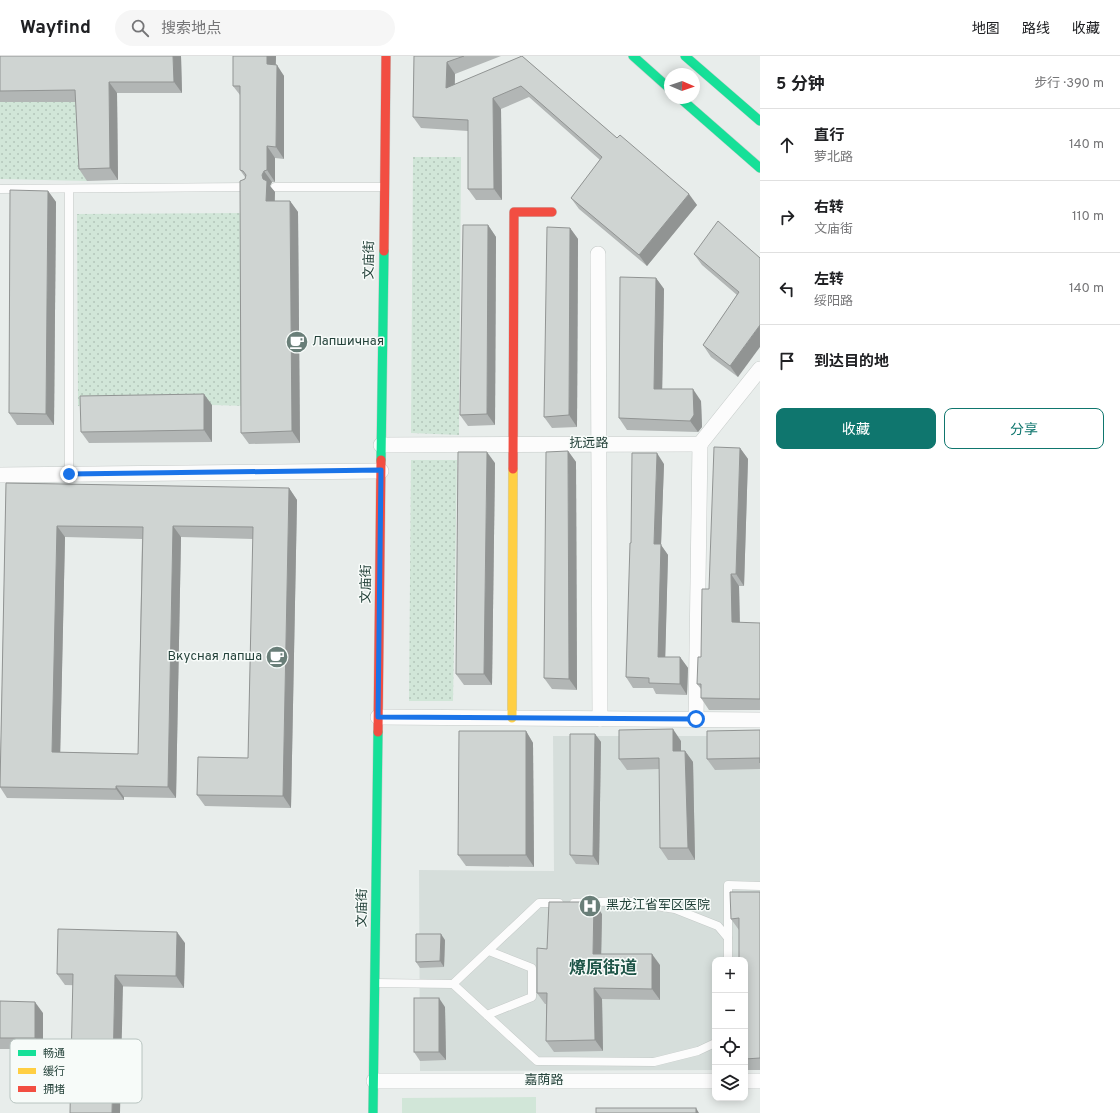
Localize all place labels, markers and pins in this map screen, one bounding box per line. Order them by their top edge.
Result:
cafe icon: Лапшичная [284,329,310,355]
place label: Лапшичная [312,334,384,350]
cafe icon: Вкусная лапша [264,644,290,670]
place label: Вкусная лапша [168,649,262,665]
hospital icon: 黑龙江省军区医院 [577,893,603,919]
place label: 黑龙江省军区医院 [606,897,710,914]

